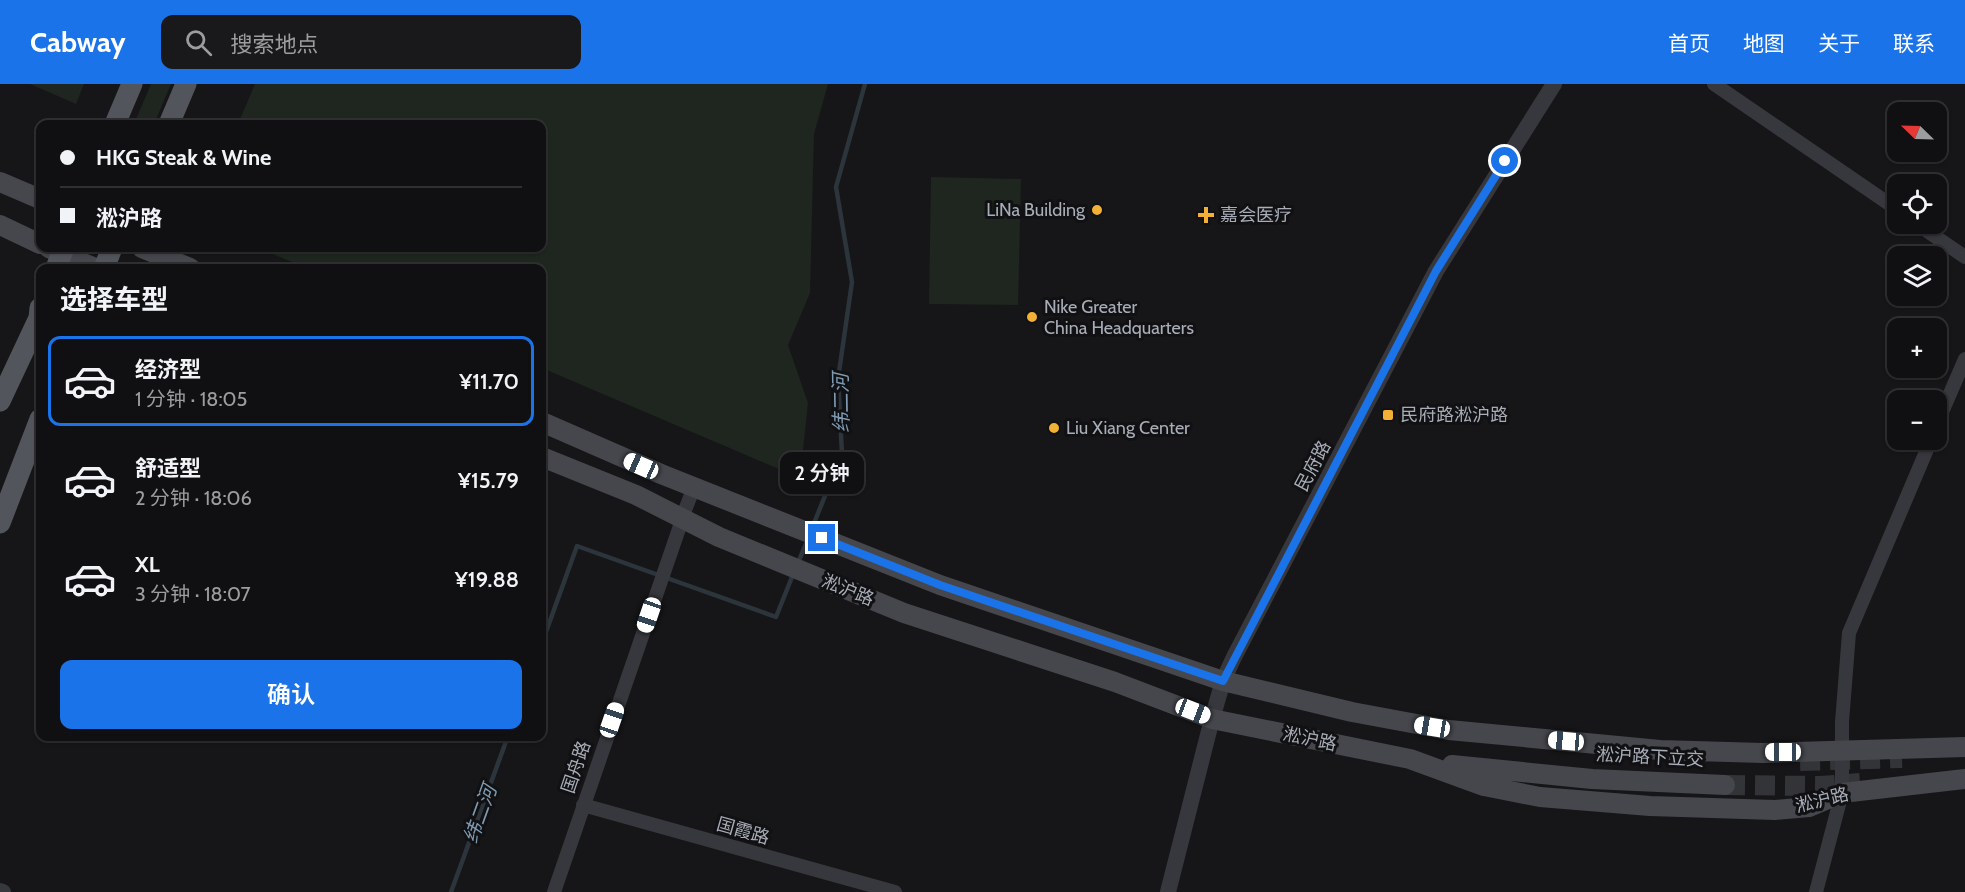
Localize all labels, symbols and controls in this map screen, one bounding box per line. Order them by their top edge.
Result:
search box [161,15,581,69]
text: Cabway [30,25,125,59]
icon: search [182,26,215,59]
text: 搜索地点 [230,31,318,58]
text: 首页 [1668,31,1710,56]
text: 地图 [1743,31,1785,56]
text: 关于 [1818,31,1860,56]
text: 联系 [1893,31,1935,56]
north arrow [1887,102,1947,162]
map controls [1887,102,1947,450]
text: HKG Steak & Wine [96,144,271,171]
route start [1491,147,1518,174]
button: locate [1887,174,1947,234]
place label: LiNa Building [986,199,1086,221]
marker: LiNa Building [1090,203,1104,217]
place label: 嘉会医疗 [1220,204,1292,226]
text: 淞沪路 [96,205,162,232]
marker: 嘉会医疗 [1197,206,1215,224]
button: layers [1887,246,1947,306]
text: 选择车型 [60,283,168,316]
place label: Nike Greater China Headquarters [1044,296,1194,339]
marker: Nike Greater China Headquarters [1025,310,1039,324]
button: + [1887,318,1947,378]
icon: car [63,354,117,408]
text: 经济型 [135,356,201,383]
text: ¥11.70 [459,368,519,395]
water label: 纬二河 [828,369,854,433]
text: 1 分钟 · 18:05 [135,387,247,411]
button: − [1887,390,1947,450]
place label: 民府路淞沪路 [1400,404,1508,426]
marker: 民府路淞沪路 [1381,408,1395,422]
place label: Liu Xiang Center [1066,417,1190,439]
marker: Liu Xiang Center [1047,421,1061,435]
street label: 民府路 [1291,437,1335,495]
car [621,450,661,482]
callout: 2 分钟 [780,451,864,493]
icon: car [63,453,117,507]
text: 舒适型 [135,455,201,482]
text: 2 分钟 [794,461,850,485]
text: ¥15.79 [458,467,519,494]
text: 2 分钟 · 18:06 [135,486,252,510]
route end [808,524,835,551]
text: XL [135,551,160,578]
icon: car [63,552,117,606]
text: ¥19.88 [455,566,519,593]
street label: 淞沪路 [819,570,877,610]
text: 3 分钟 · 18:07 [135,582,251,606]
car [635,595,663,635]
button: 确认 [60,660,522,729]
car [1173,696,1213,726]
car [598,700,626,740]
car [1413,715,1451,739]
street label: 淞沪路 [1281,723,1339,755]
car [1547,730,1585,752]
street label: 国舟路 [557,738,595,796]
street label: 淞沪路下立交 [1595,743,1705,771]
car [1765,743,1801,761]
water label: 纬二河 [458,778,503,846]
street label: 淞沪路 [1793,783,1851,817]
street label: 国霞路 [714,813,772,849]

